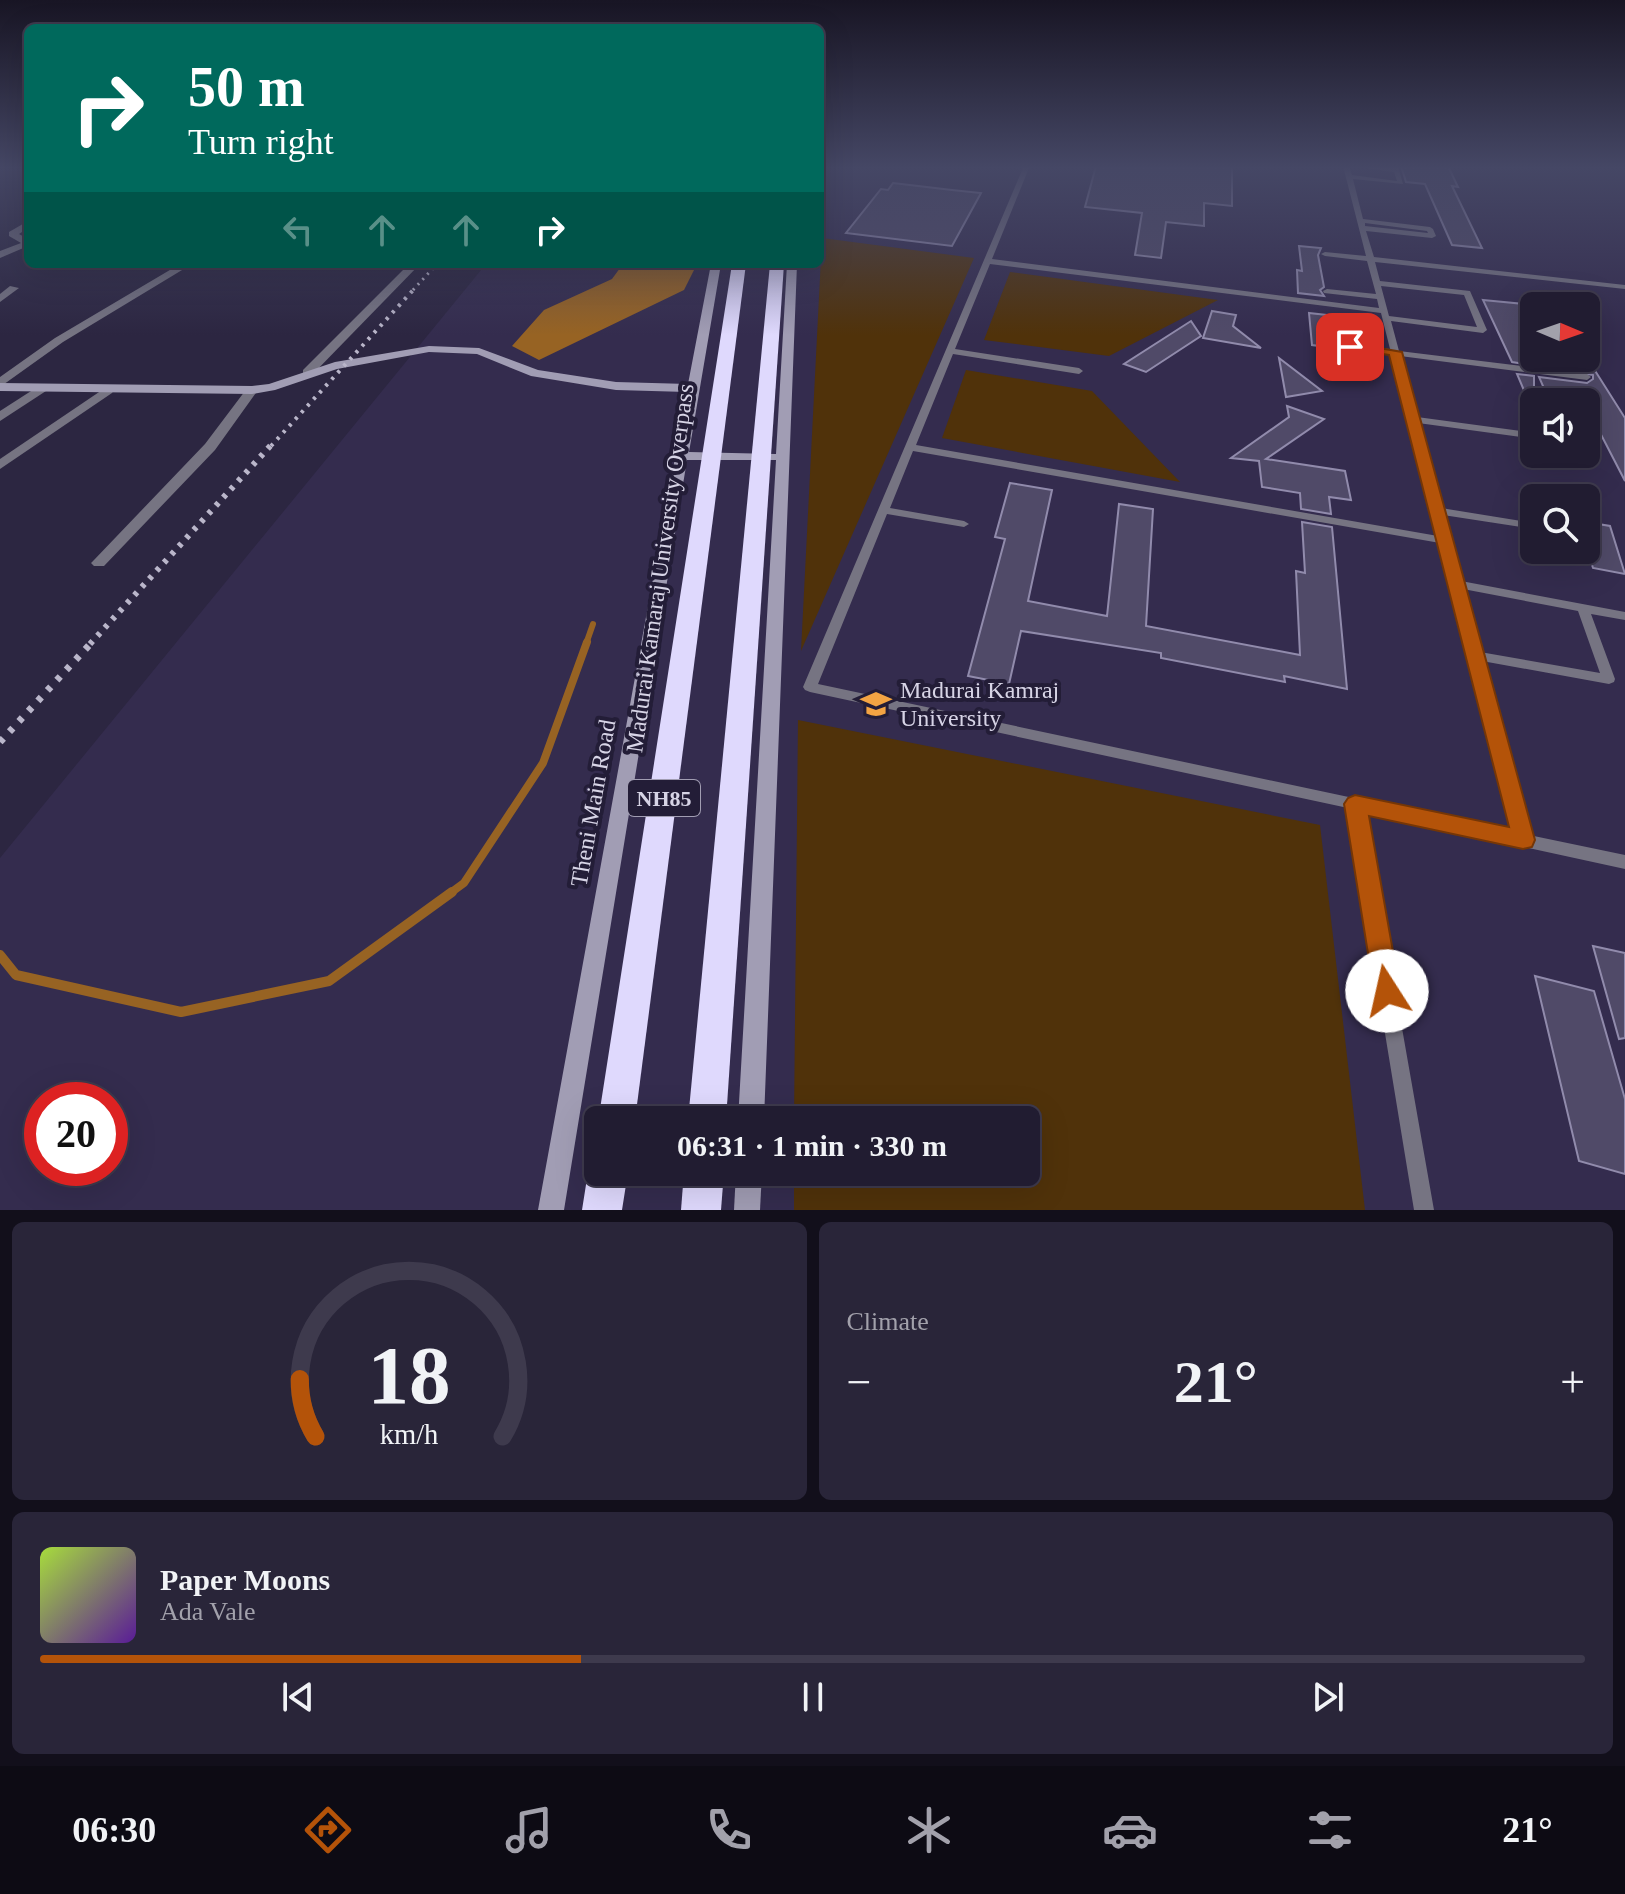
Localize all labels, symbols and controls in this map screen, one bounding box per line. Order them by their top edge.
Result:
icon: right [56,56,160,160]
text: 50 m [188,56,305,118]
text: Turn right [188,122,334,162]
icon: left [276,208,320,252]
icon: ahead [360,208,404,252]
icon: ahead [444,208,488,252]
icon: right [528,208,572,252]
north arrow [1520,292,1600,372]
map controls [1520,292,1600,564]
pin [1316,313,1384,381]
icon: arrive [1328,325,1372,369]
street label: Madurai Kamaraj University Overpass [621,382,699,754]
button: sound [1520,388,1600,468]
button: search [1520,484,1600,564]
place label: Madurai Kamraj University [900,677,1059,731]
school or university icon: Madurai Kamraj University [859,687,893,721]
street label: Theni Main Road [565,717,621,889]
road number: NH85 [628,780,700,816]
position arrow [1345,949,1429,1033]
speed limit sign: 20 [24,1082,128,1186]
text: 06:31 · 1 min · 330 m [677,1129,947,1162]
text: Climate [847,1307,929,1336]
text: 18 [368,1329,451,1421]
text: 21° [1174,1349,1258,1415]
text: − [847,1358,871,1407]
text: + [1560,1358,1585,1407]
text: km/h [380,1419,439,1450]
text: Paper Moons [160,1563,330,1596]
text: Ada Vale [160,1597,256,1626]
icon: previous [276,1675,320,1719]
icon: pause [791,1675,835,1719]
icon: next [1306,1675,1350,1719]
icon: directions [300,1802,356,1858]
icon: music [501,1802,557,1858]
icon: phone [701,1802,757,1858]
icon: climate [901,1802,957,1858]
icon: car [1102,1802,1158,1858]
icon: filters [1302,1802,1358,1858]
text: 06:30 [72,1810,156,1850]
text: 21° [1502,1810,1553,1850]

